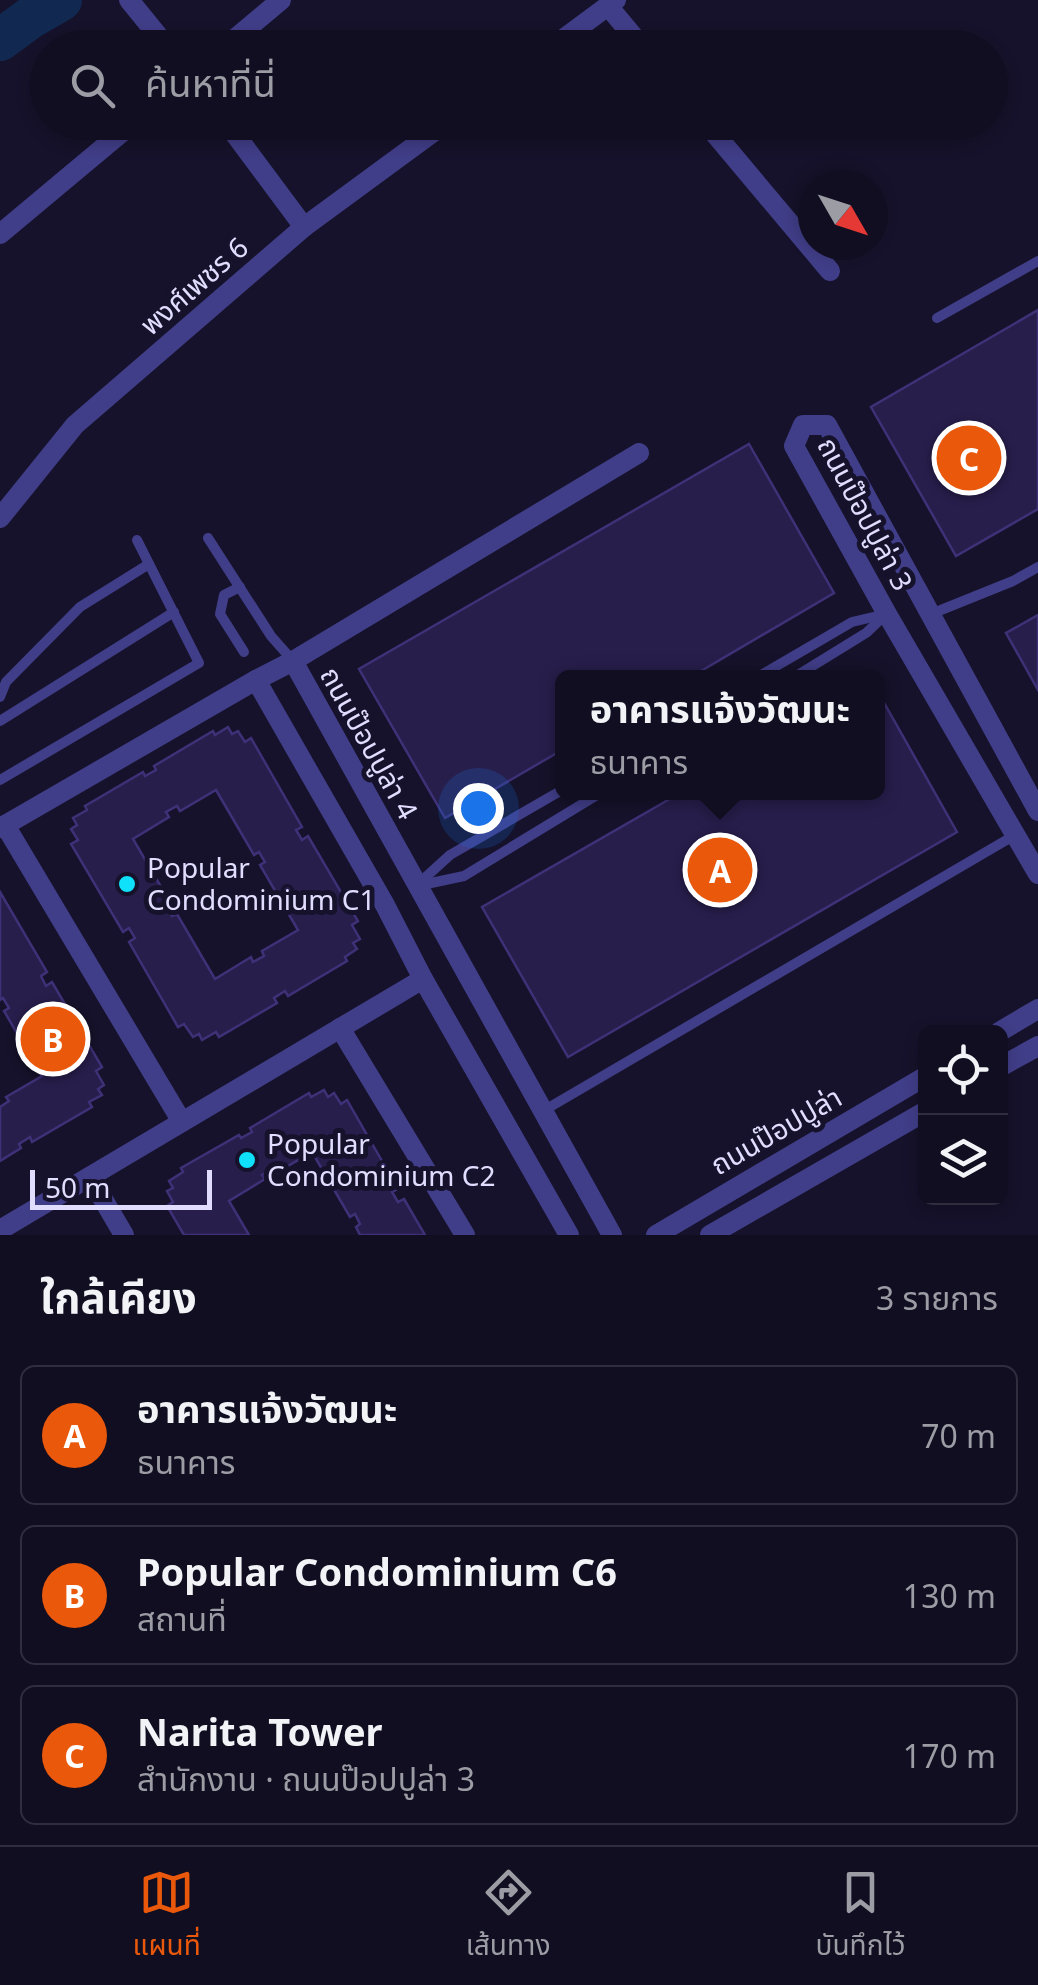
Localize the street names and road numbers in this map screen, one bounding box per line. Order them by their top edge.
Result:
street label: พงศ์เพชร 6 [131,228,255,343]
street label: ถนนป๊อปปูล่า 3 [809,430,922,597]
street label: ถนนป๊อปปูล่า 4 [312,660,427,826]
street label: ถนนป๊อปปูล่า [703,1077,848,1183]

